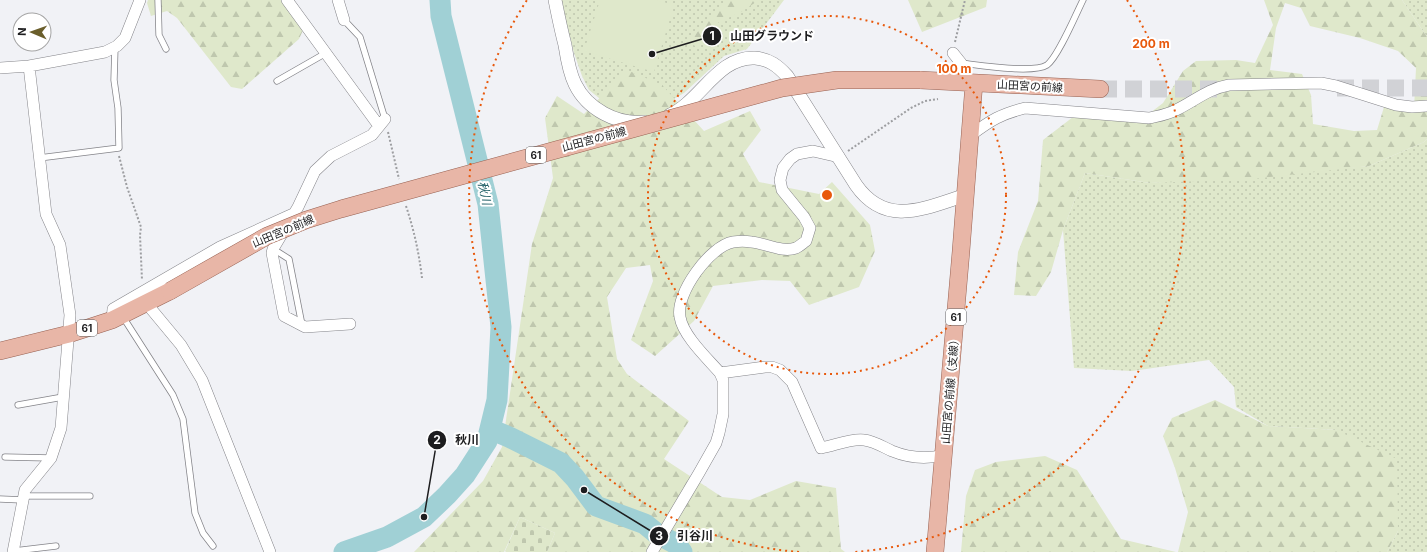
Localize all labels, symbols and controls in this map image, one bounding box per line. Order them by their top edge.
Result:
north arrow [12,12,52,52]
callout: 山田グラウンド [702,24,822,48]
text: N [15,27,29,36]
text: 1 [709,28,715,43]
text: 山田グラウンド [730,28,814,43]
text: 200 m [1132,36,1170,51]
text: 100 m [936,61,972,76]
street label: 山田宮の前線 [997,77,1063,95]
street label: 山田宮の前線 [560,124,628,154]
road number: 61 [526,147,546,163]
water label: 秋川 [475,180,495,208]
centre of rings [820,188,834,202]
street label: 山田宮の前線 [250,212,316,250]
road number: 61 [946,309,966,325]
road number: 61 [77,320,97,336]
street label: 山田宮の前線（支線） [938,334,962,444]
callout: 秋川 [427,428,487,452]
text: 2 [433,432,441,447]
text: 秋川 [455,432,479,447]
callout: 引谷川 [649,524,721,548]
text: 3 [655,528,663,543]
text: 引谷川 [677,528,713,543]

